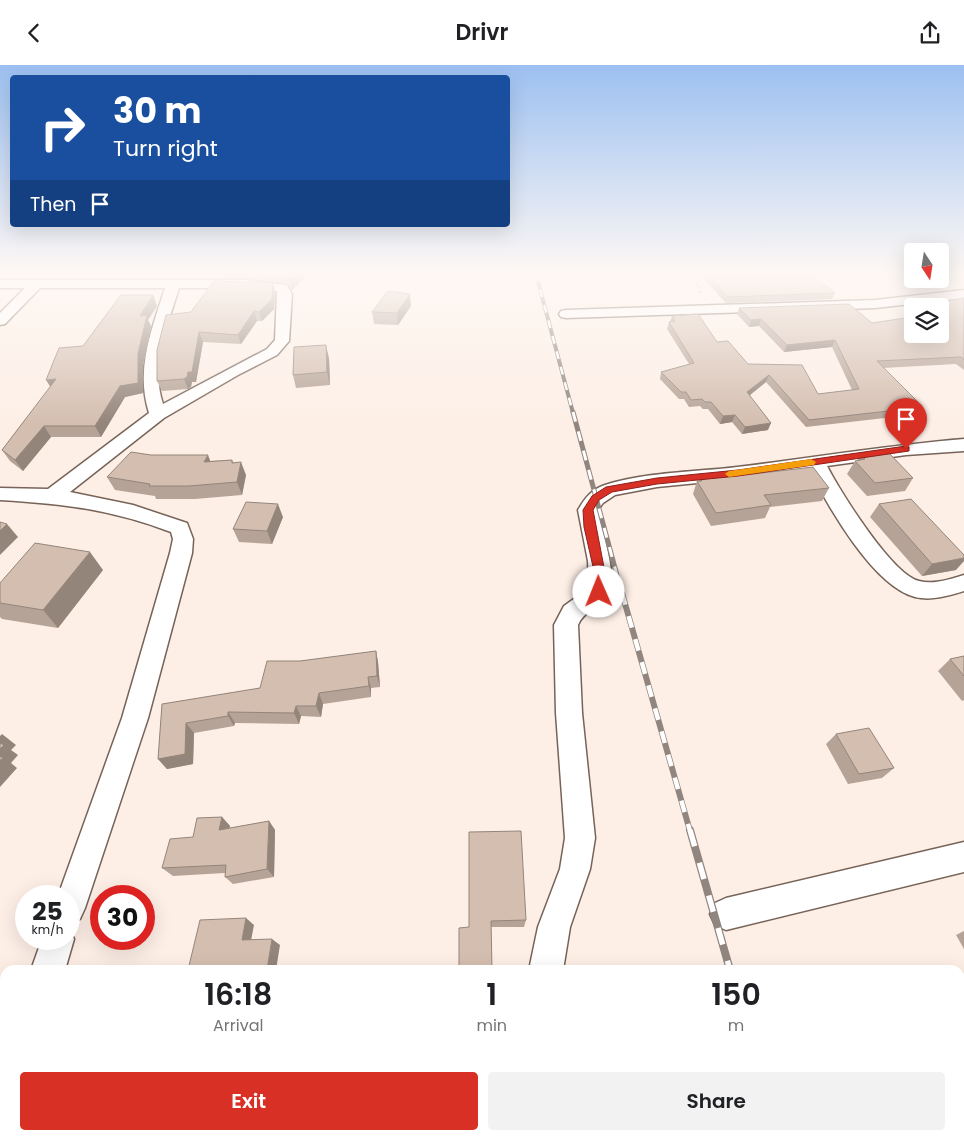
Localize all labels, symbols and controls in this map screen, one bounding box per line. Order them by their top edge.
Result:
text: Drivr [456,17,508,48]
icon: back [20,19,48,47]
icon: share [916,19,944,47]
text: 30 m [113,86,201,135]
icon: right [30,95,95,160]
text: Turn right [113,133,218,164]
icon: arrive [86,190,114,218]
text: Then [30,191,76,218]
north arrow [904,243,949,287]
map controls [904,243,949,343]
button: layers [904,298,949,343]
pin [885,398,927,449]
icon: arrive [892,405,920,433]
position arrow [572,565,624,617]
speed limit sign: 30 [90,885,155,950]
text: 25 [32,894,63,929]
text: km/h [32,921,63,938]
text: 16:18 [204,973,272,1016]
text: 1 [486,973,497,1016]
text: 150 [711,973,761,1016]
text: Arrival [213,1014,263,1037]
text: min [476,1014,507,1037]
text: m [728,1014,744,1037]
button: Exit [20,1072,478,1130]
button: Share [488,1072,945,1130]

